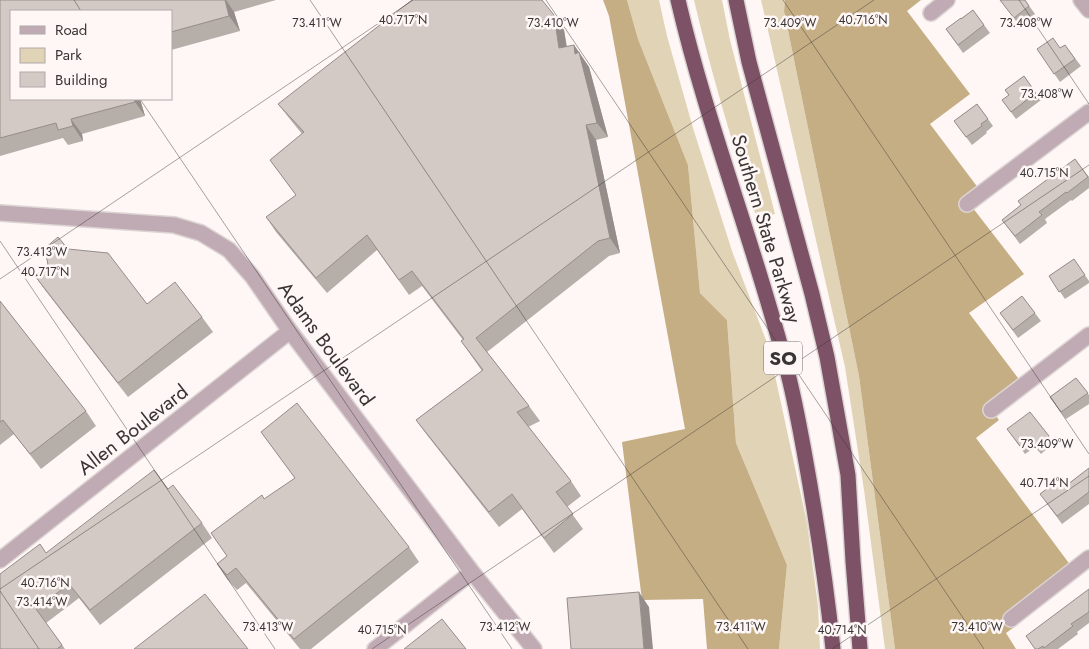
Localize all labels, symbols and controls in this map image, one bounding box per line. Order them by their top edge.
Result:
legend [10,10,172,100]
text: 40.717°N [379,11,427,29]
text: 40.716°N [838,11,888,29]
text: 73.411°W [292,14,342,32]
text: 73.410°W [527,14,579,32]
text: 73.409°W [764,14,816,32]
text: 73.408°W [1000,14,1052,32]
text: Road [55,19,87,41]
text: Park [55,44,82,66]
text: Building [55,69,107,91]
text: 73.408°W [1021,85,1073,103]
street label: Southern State Parkway [724,131,809,327]
text: 40.715°N [1020,164,1068,182]
text: 73.413°W [17,243,67,261]
text: 40.717°N [21,263,69,281]
street label: Adams Boulevard [271,276,381,412]
road number: SO [764,342,802,374]
street label: Allen Boulevard [72,378,194,482]
text: 73.409°W [1021,435,1073,453]
text: 40.714°N [1019,474,1069,492]
text: 40.716°N [20,574,70,592]
text: 73.414°W [17,593,68,611]
text: 73.413°W [243,618,293,636]
text: 73.412°W [480,618,530,636]
text: 73.411°W [716,618,766,636]
text: 73.410°W [951,618,1003,636]
text: 40.715°N [358,621,406,639]
text: 40.714°N [817,621,867,639]

